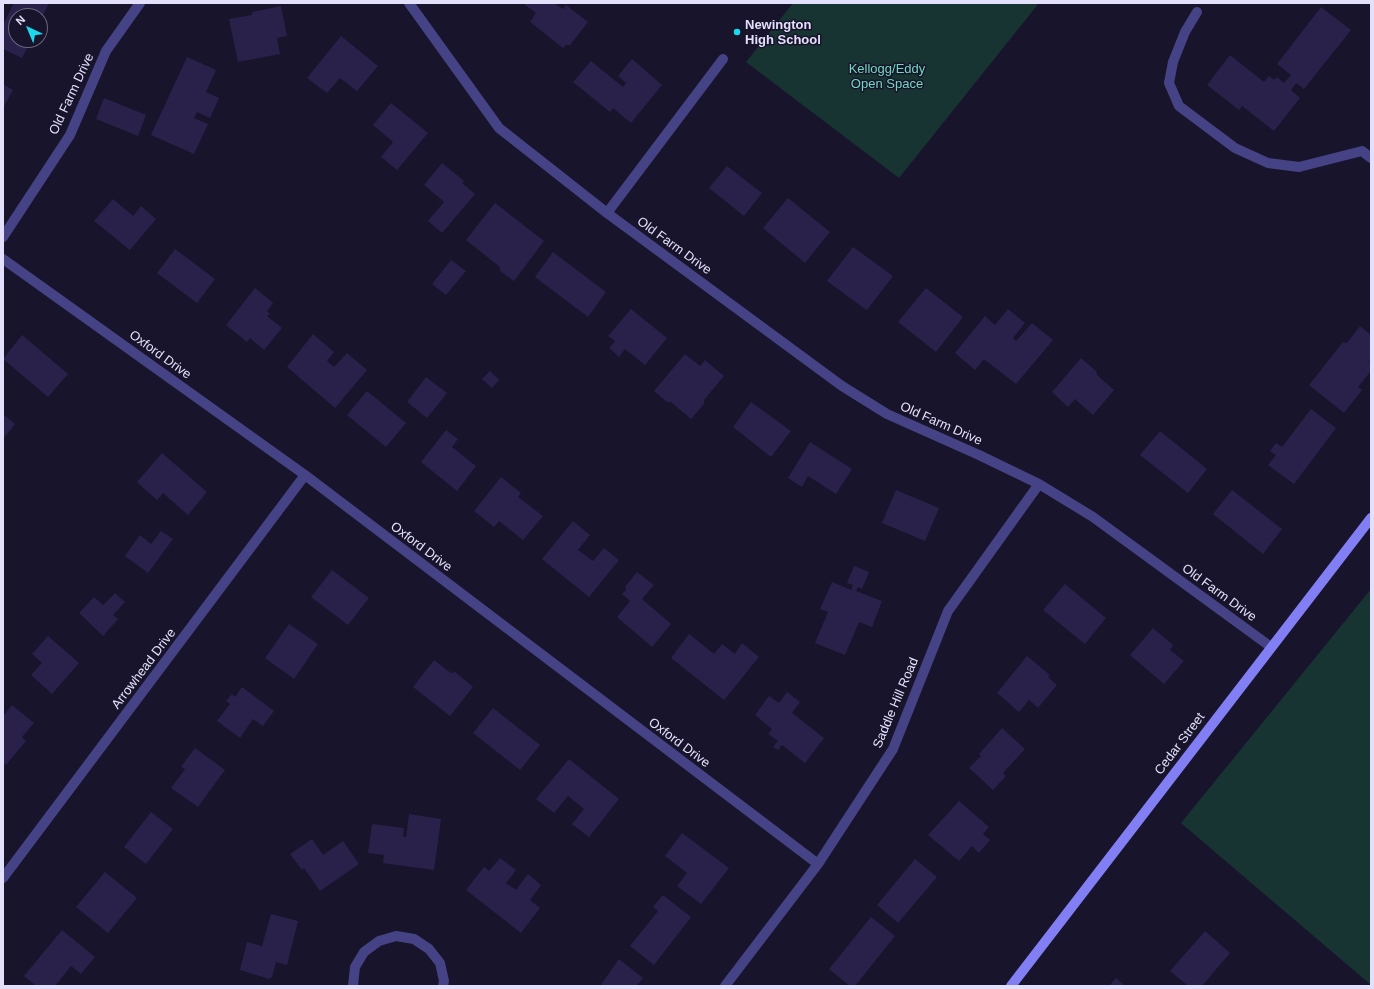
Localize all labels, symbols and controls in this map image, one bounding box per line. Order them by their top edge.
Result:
north arrow [8,8,48,48]
text: N [13,13,27,27]
place label: Newington High School [745,17,821,48]
marker: Newington High School [732,27,742,37]
street label: Old Farm Drive [46,51,98,137]
park label: Kellogg/Eddy Open Space [849,61,925,92]
street label: Old Farm Drive [634,214,714,278]
street label: Oxford Drive [126,327,194,383]
street label: Old Farm Drive [898,399,984,449]
street label: Oxford Drive [387,519,455,575]
street label: Old Farm Drive [1179,561,1259,625]
street label: Arrowhead Drive [109,626,179,712]
street label: Saddle Hill Road [870,655,922,751]
street label: Cedar Street [1152,710,1208,778]
street label: Oxford Drive [645,715,713,771]

